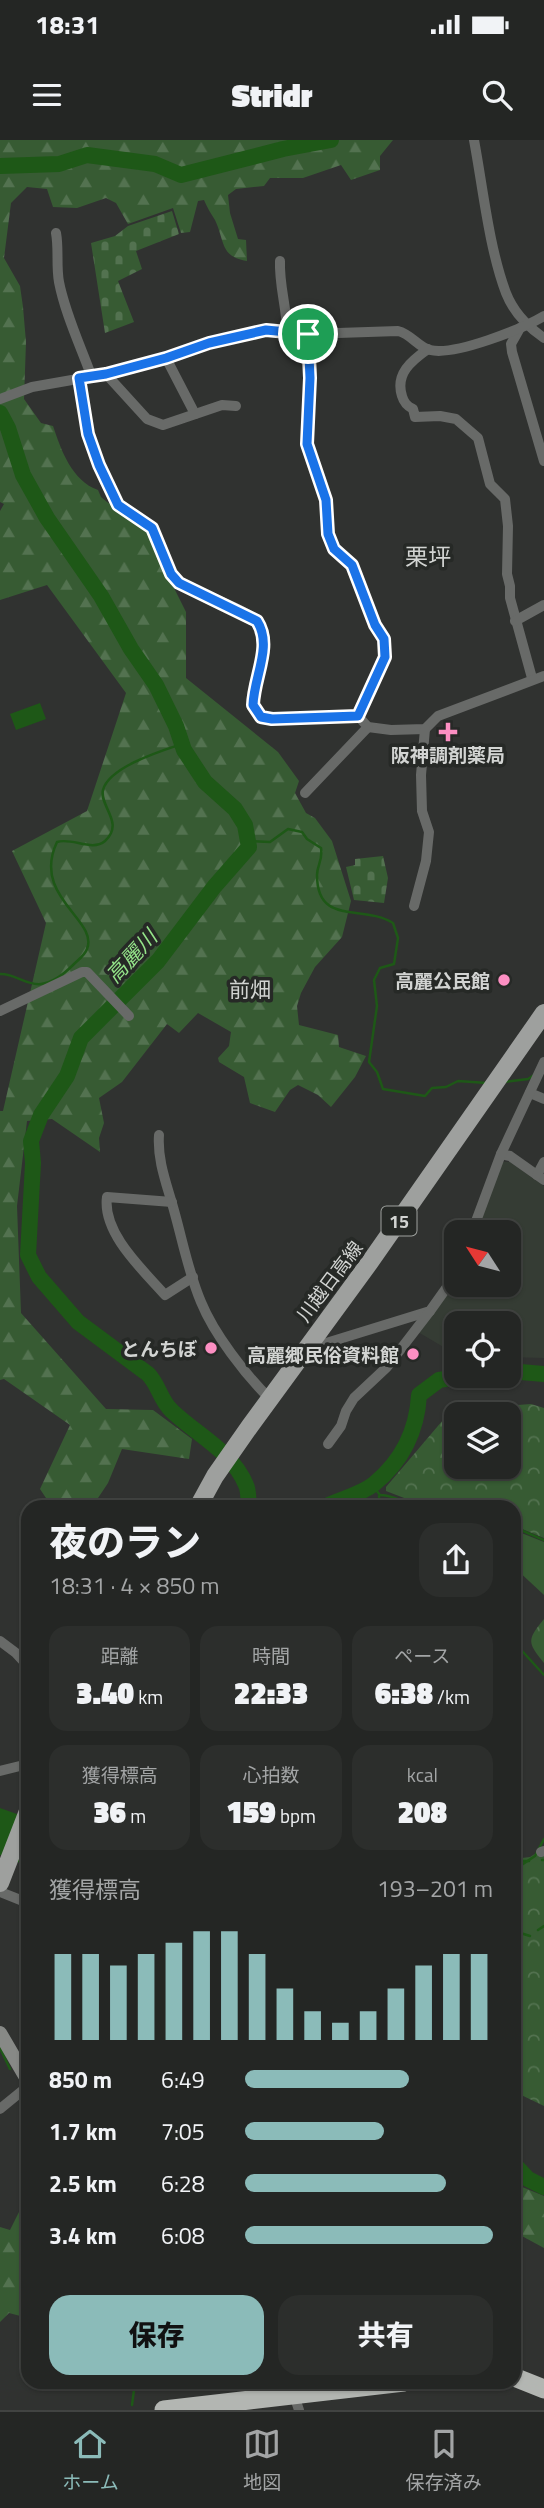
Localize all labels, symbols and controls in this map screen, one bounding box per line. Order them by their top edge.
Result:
text: 18:31 [35,5,100,44]
text: Stridr [231,71,313,119]
icon: menu [28,76,66,114]
icon: search [478,76,516,114]
pin [278,304,338,364]
icon: arrive [289,315,327,353]
district label: 栗坪 [405,539,451,574]
marker: 阪神調剤薬局 [440,724,456,740]
place label: 阪神調剤薬局 [391,740,505,769]
water label: 高麗川 [98,921,166,990]
place label: 高麗公民館 [395,966,490,995]
marker: 高麗公民館 [496,972,512,988]
district label: 前畑 [229,973,271,1005]
road number: 15 [382,1206,416,1236]
north arrow [444,1220,522,1297]
map controls [444,1220,521,1479]
street label: 川越日高線 [289,1234,369,1328]
button: locate [444,1311,521,1388]
place label: とんちぼ [121,1334,197,1363]
marker: とんちぼ [203,1340,219,1356]
place label: 高麗郷民俗資料館 [247,1340,399,1369]
marker: 高麗郷民俗資料館 [405,1346,421,1362]
button: layers [444,1402,521,1479]
text: 夜のラン [49,1513,201,1571]
button: share [419,1523,493,1597]
text: 18:31 · 4 × 850 m [49,1568,219,1603]
text: 距離 [101,1641,139,1670]
text: 時間 [252,1641,290,1670]
text: ペース [394,1641,450,1670]
text: 3.40 [76,1670,134,1716]
text: 22:33 [234,1670,308,1716]
text: 6:38 [375,1670,433,1716]
text: km [134,1682,163,1711]
text: /km [433,1682,470,1711]
text: 獲得標高 [82,1760,158,1789]
text: 心拍数 [242,1760,300,1789]
text: kcal [407,1760,438,1789]
text: 36 [93,1789,126,1835]
text: 159 [226,1789,276,1835]
text: 208 [398,1789,447,1835]
text: m [126,1801,146,1830]
text: bpm [276,1801,316,1830]
text: 193–201 m [377,1871,493,1906]
text: 獲得標高 [49,1872,141,1907]
text: 850 m [49,2062,112,2097]
text: 6:49 [161,2062,205,2097]
text: 1.7 km [49,2114,117,2149]
text: 7:05 [161,2114,205,2149]
text: 2.5 km [49,2166,117,2201]
text: 6:28 [161,2166,205,2201]
text: 3.4 km [49,2218,117,2253]
text: 6:08 [161,2218,205,2253]
button: 保存 [49,2295,264,2375]
button: 共有 [278,2295,493,2375]
tab: ホーム [62,2425,119,2496]
tab: 地図 [243,2425,281,2496]
tab: 保存済み [406,2425,482,2496]

